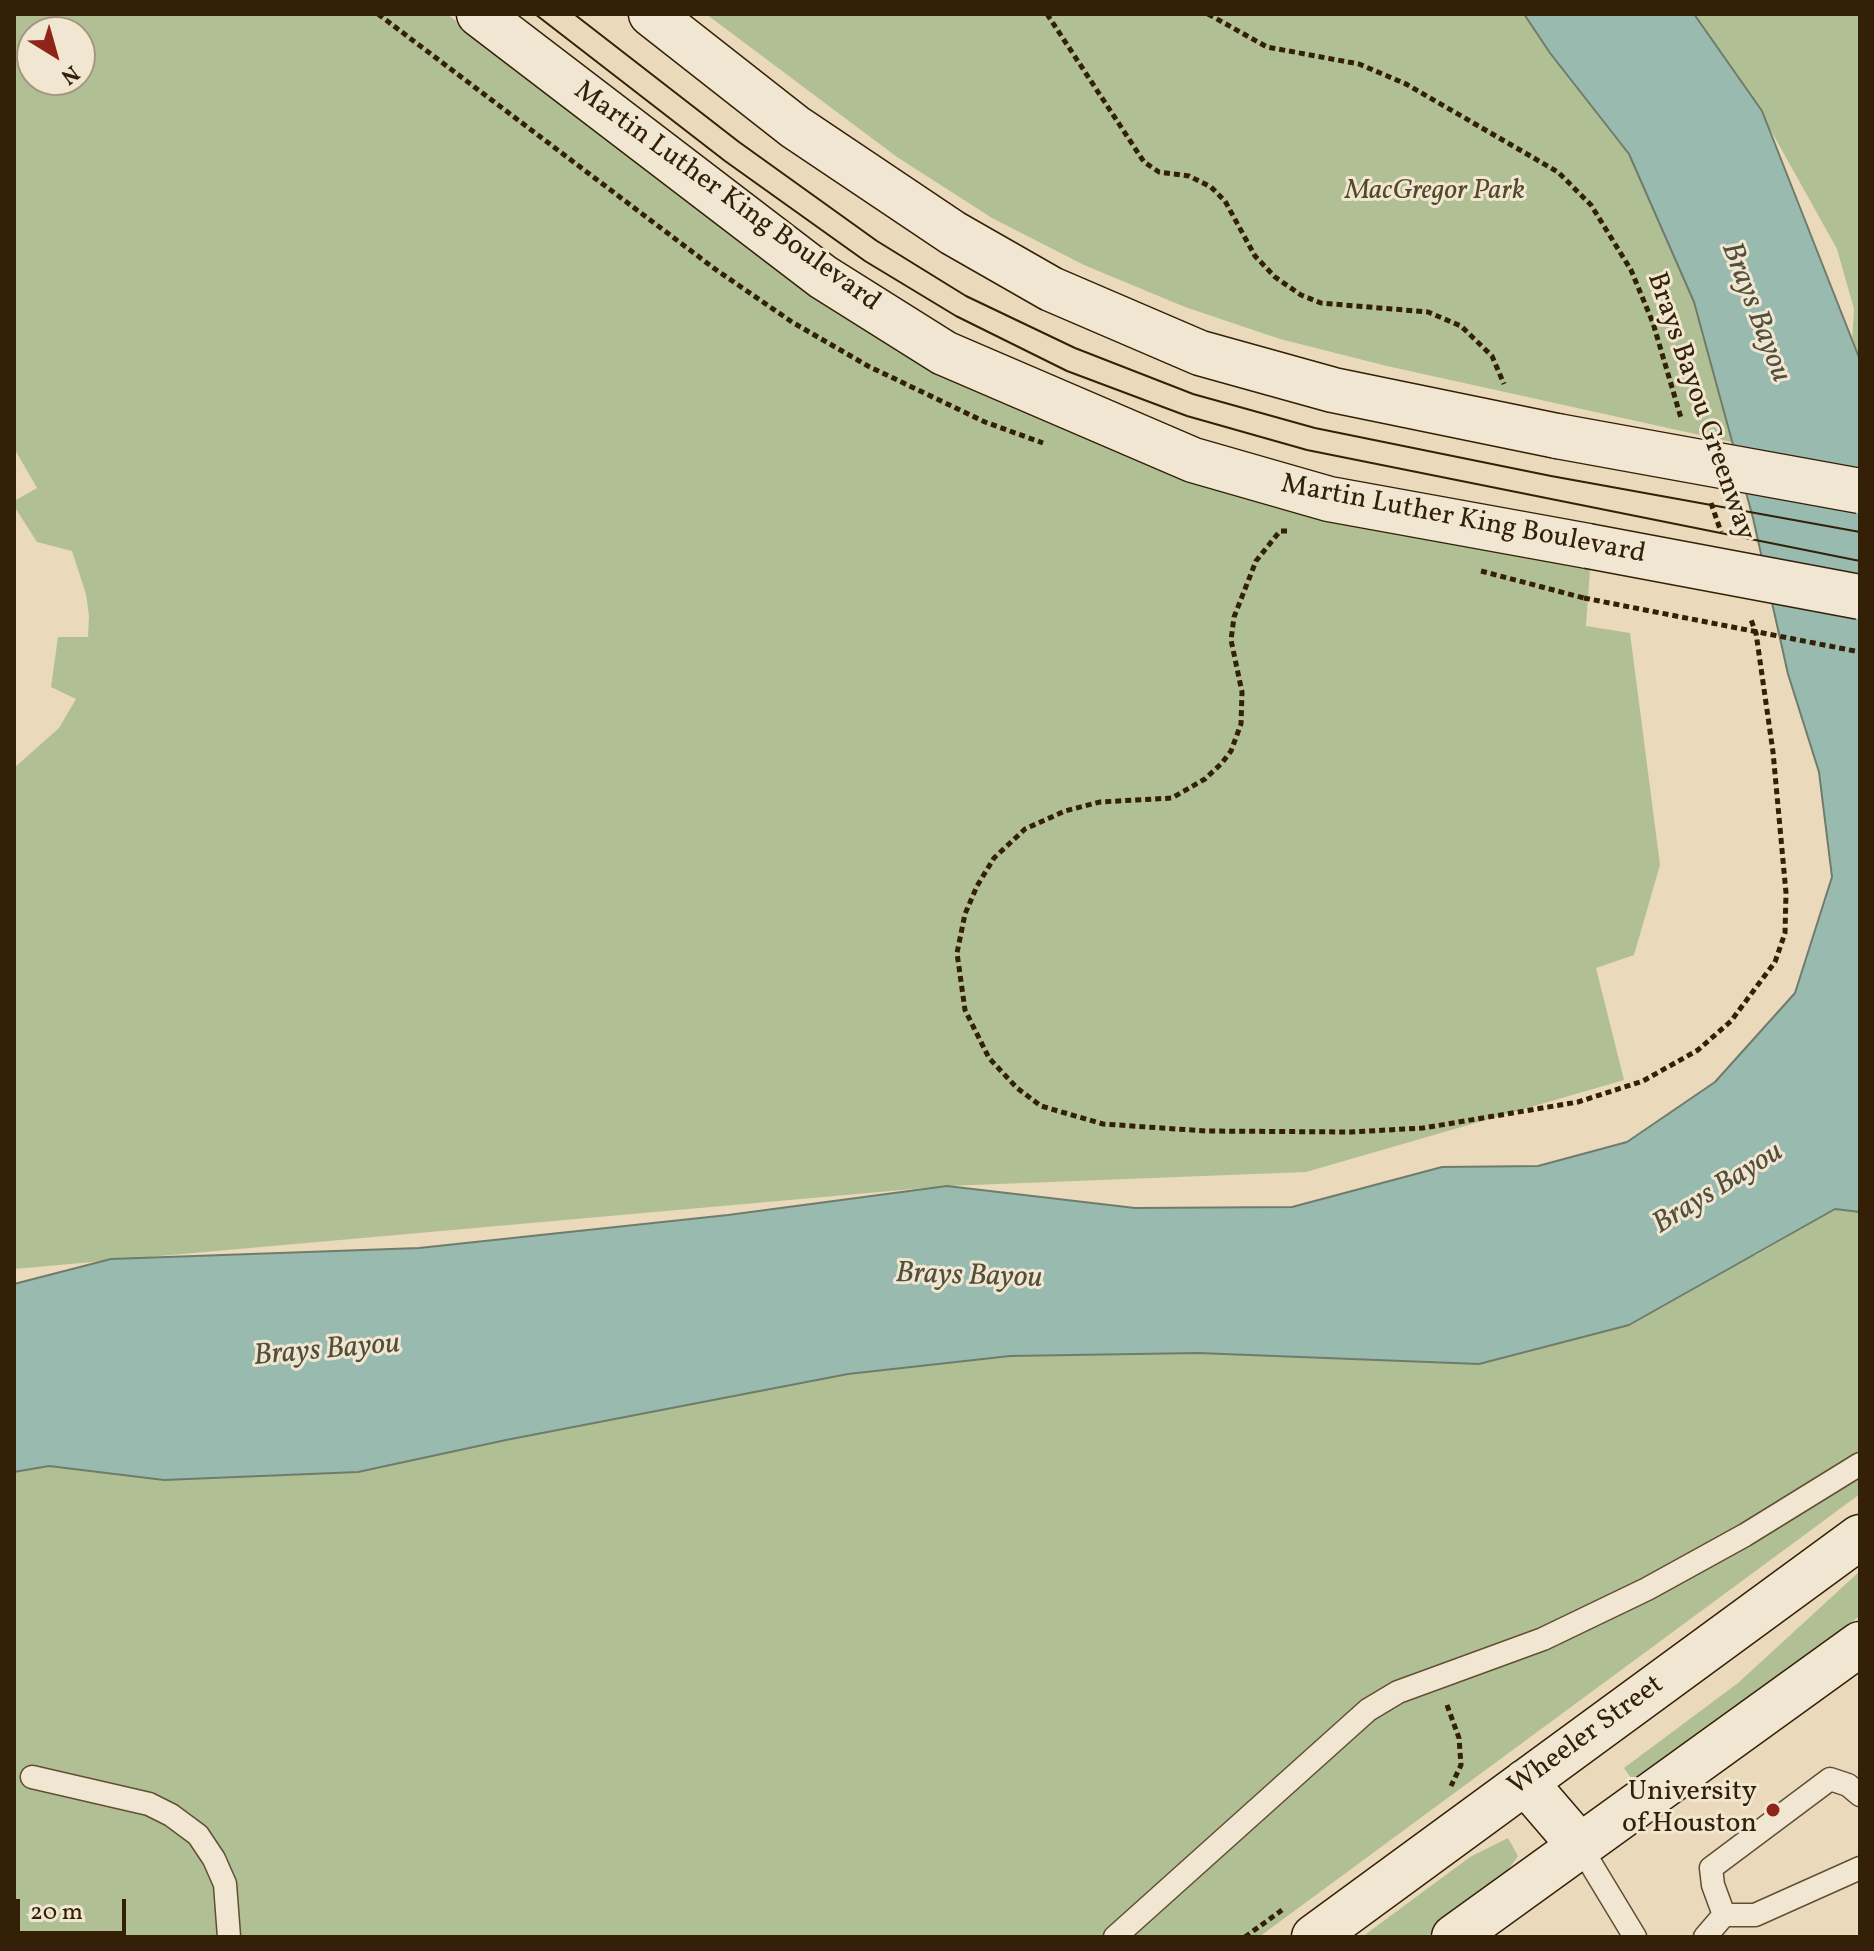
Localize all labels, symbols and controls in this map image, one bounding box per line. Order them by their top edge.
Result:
north arrow [16,16,96,96]
text: N [54,57,85,91]
street label: Martin Luther King Boulevard [566,75,886,321]
park label: MacGregor Park [1345,176,1525,210]
water label: Brays Bayou [1711,238,1797,388]
street label: Brays Bayou Greenway [1637,269,1761,545]
street label: Martin Luther King Boulevard [1278,469,1648,573]
water label: Brays Bayou [1647,1136,1791,1244]
water label: Brays Bayou [895,1257,1043,1299]
water label: Brays Bayou [252,1328,402,1376]
street label: Wheeler Street [1503,1670,1671,1804]
place label: University of Houston [1622,1777,1757,1843]
marker: University of Houston [1764,1801,1782,1819]
scale bar [20,1883,130,1933]
text: 20 m [30,1896,83,1930]

